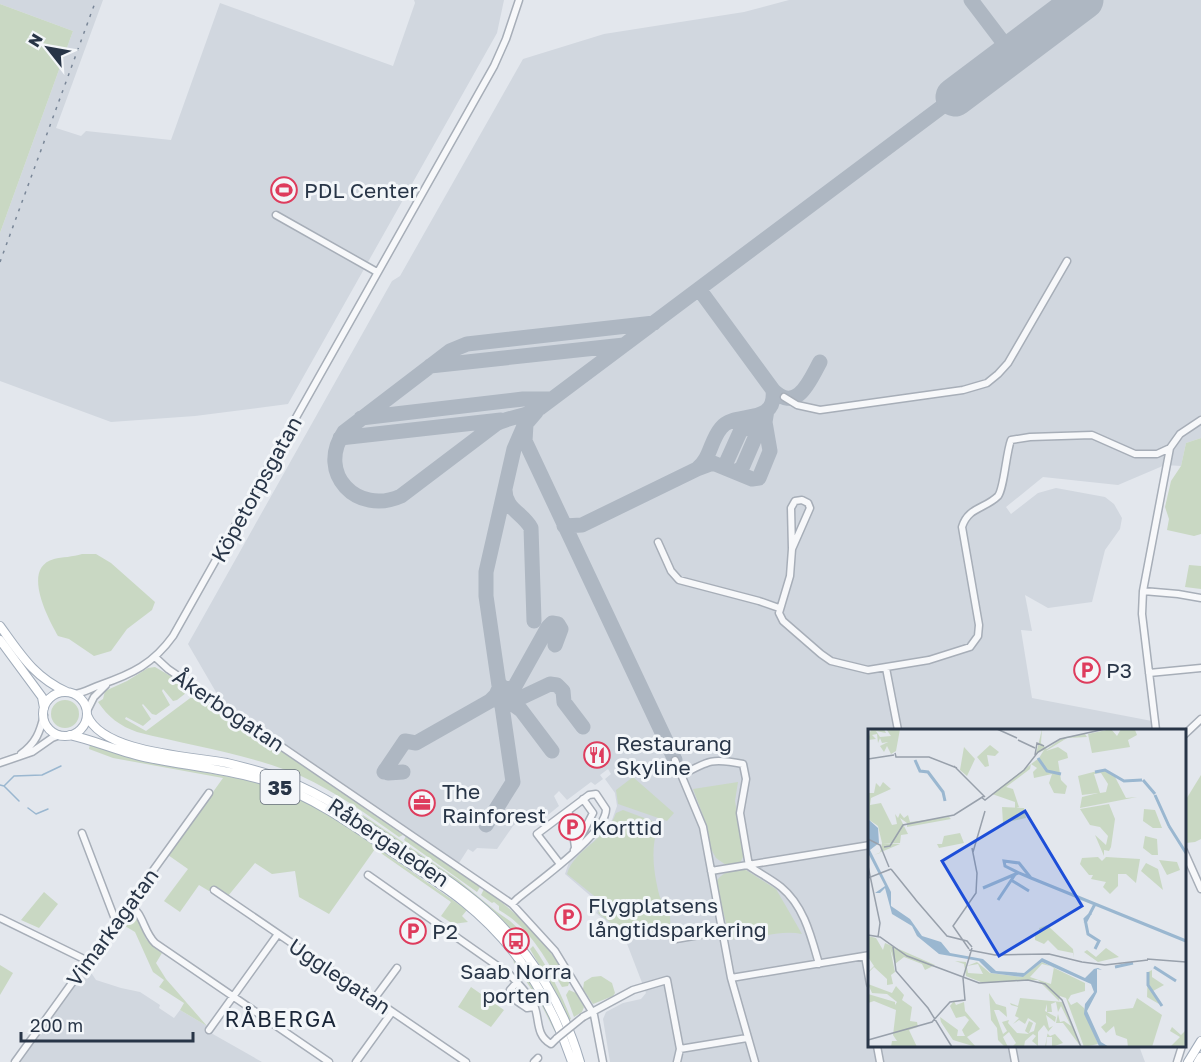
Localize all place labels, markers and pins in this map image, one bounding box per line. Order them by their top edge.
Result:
sports icon: PDL Center [269,175,299,205]
place label: PDL Center [304,177,418,203]
parking icon: P3 [1072,655,1102,685]
place label: P3 [1106,657,1132,683]
place label: Restaurang Skyline [616,730,732,780]
restaurant icon: Restaurang Skyline [582,740,612,770]
place label: The Rainforest [442,778,546,828]
office icon: The Rainforest [407,788,437,818]
parking icon: Korttid [557,812,587,842]
place label: Korttid [592,814,662,840]
place label: Flygplatsens långtidsparkering [588,892,767,942]
parking icon: Flygplatsens långtidsparkering [553,902,583,932]
parking icon: P2 [398,916,428,946]
place label: P2 [432,918,458,944]
bus stop icon: Saab Norra porten [501,926,531,956]
place label: Saab Norra porten [460,958,572,1008]

